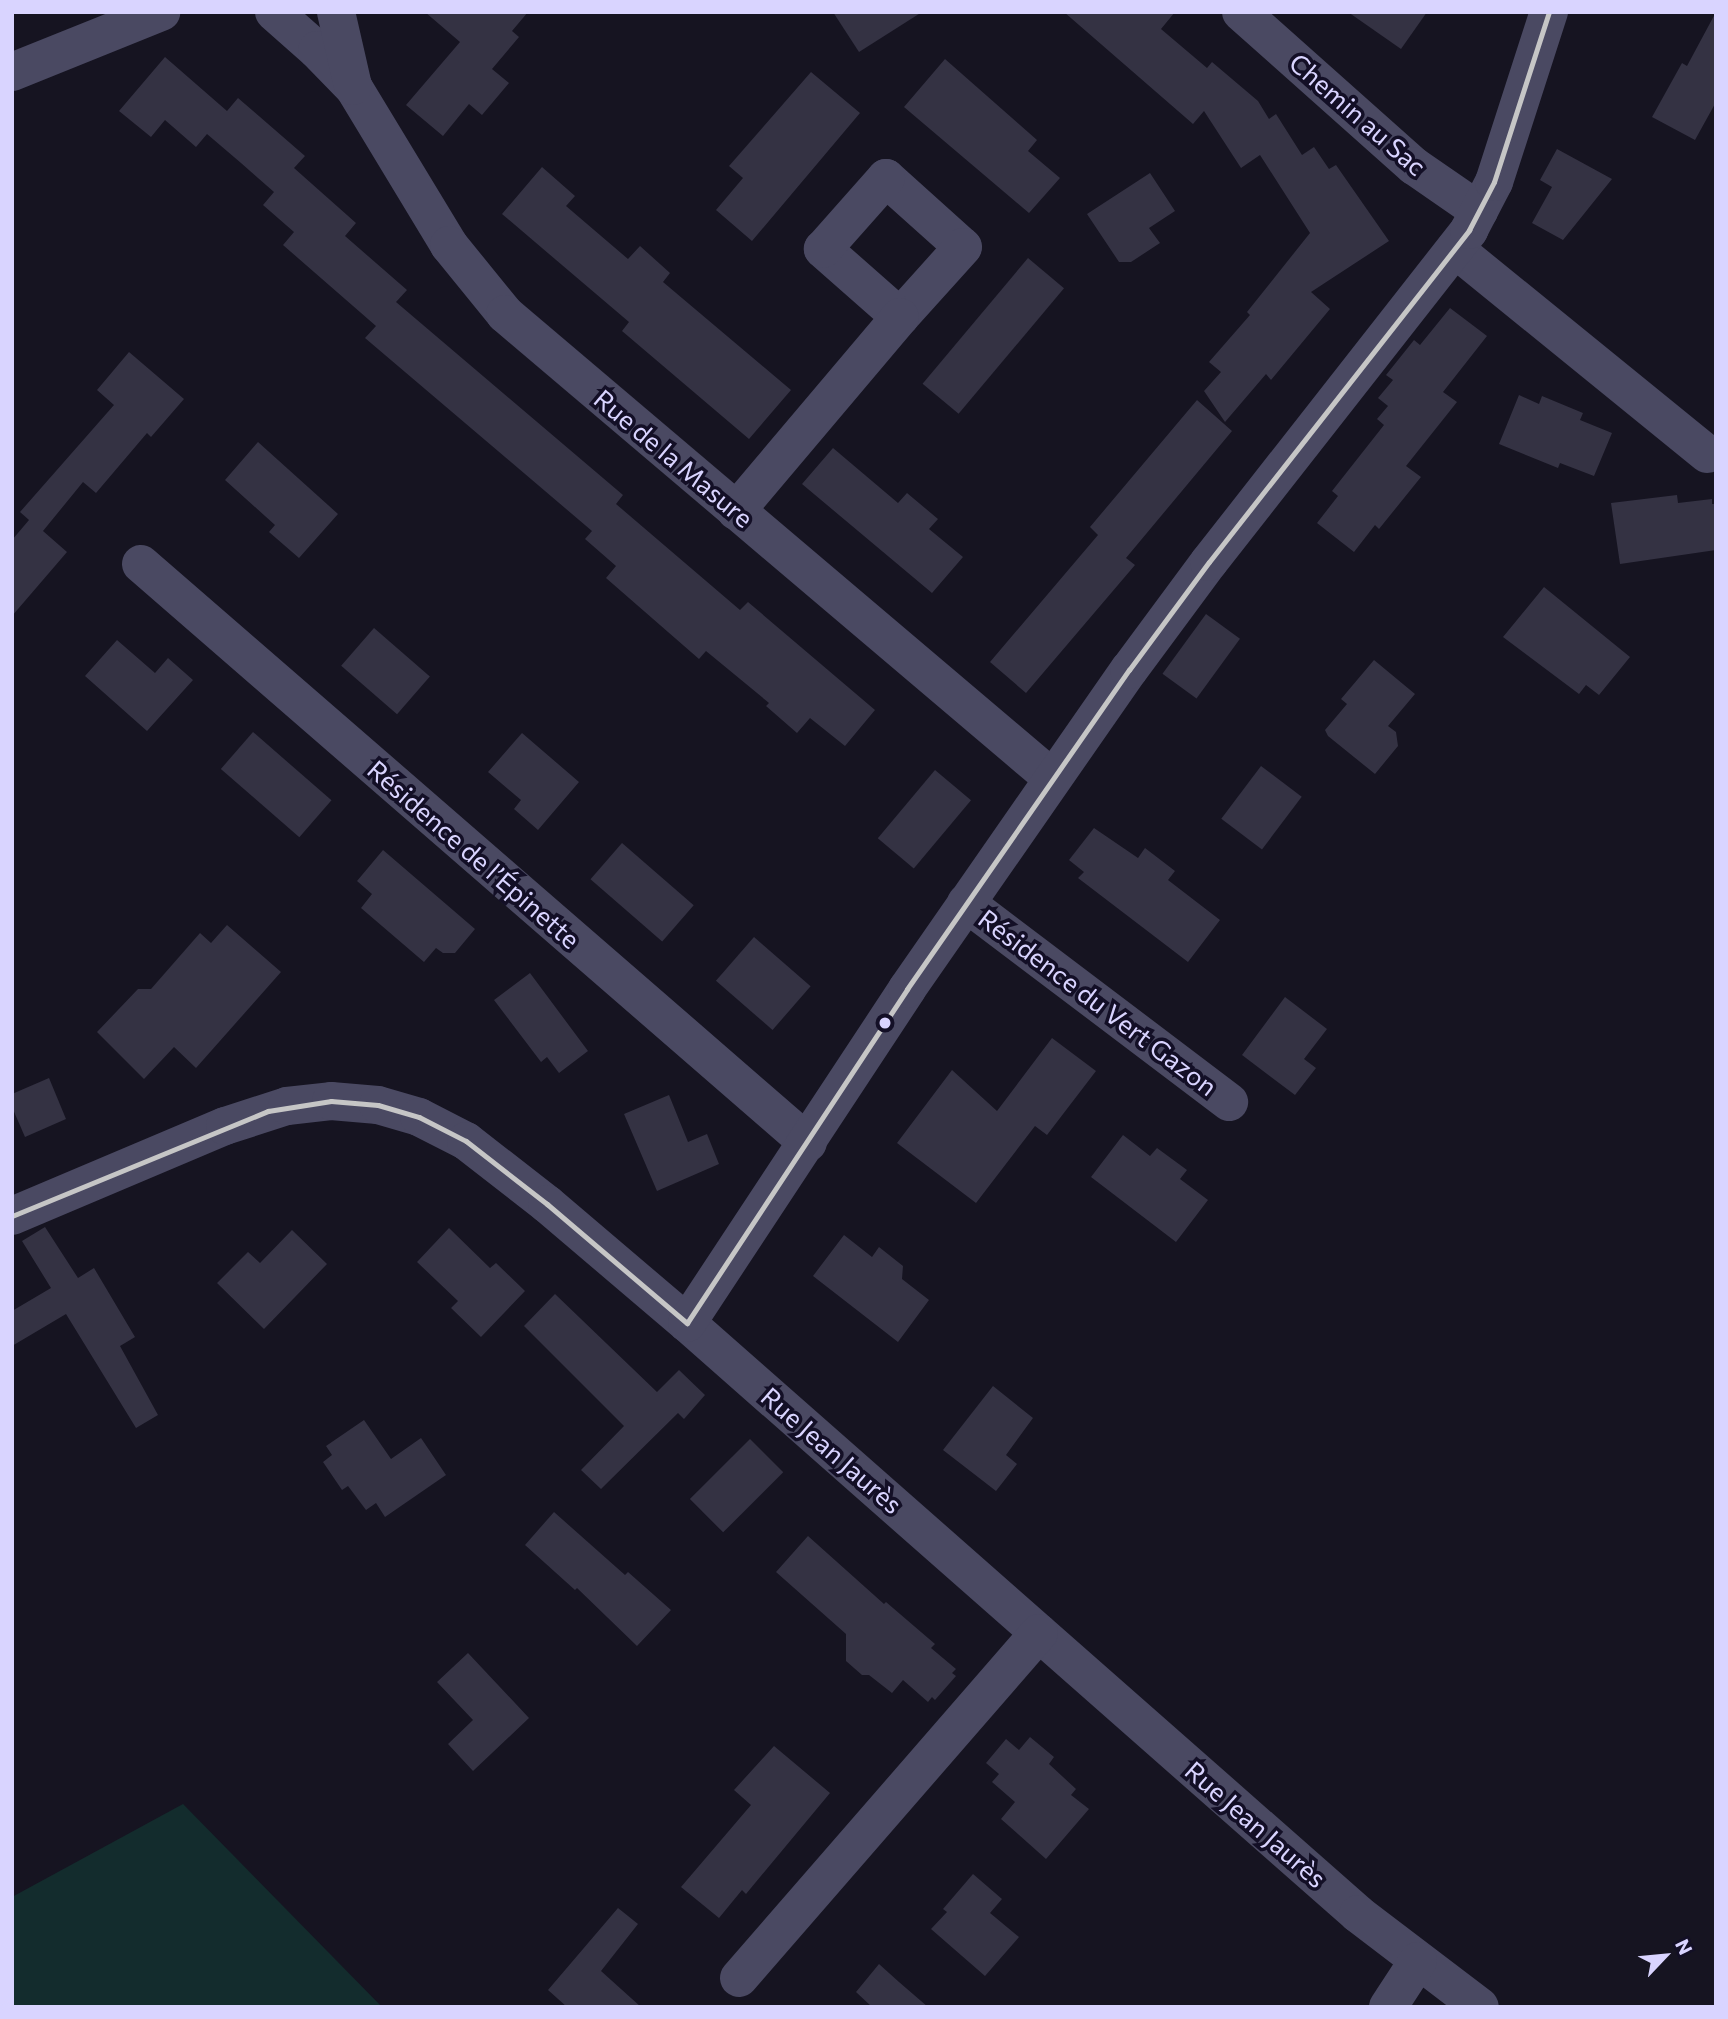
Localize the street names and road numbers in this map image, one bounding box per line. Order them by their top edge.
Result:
street label: Chemin au Sac [1283,46,1433,182]
street label: Rue de la Masure [588,383,760,533]
street label: Résidence de l’Épinette [361,753,587,955]
street label: Résidence du Vert Gazon [973,902,1223,1102]
street label: Rue Jean Jaurès [755,1380,909,1520]
street label: Rue Jean Jaurès [1179,1754,1333,1894]

